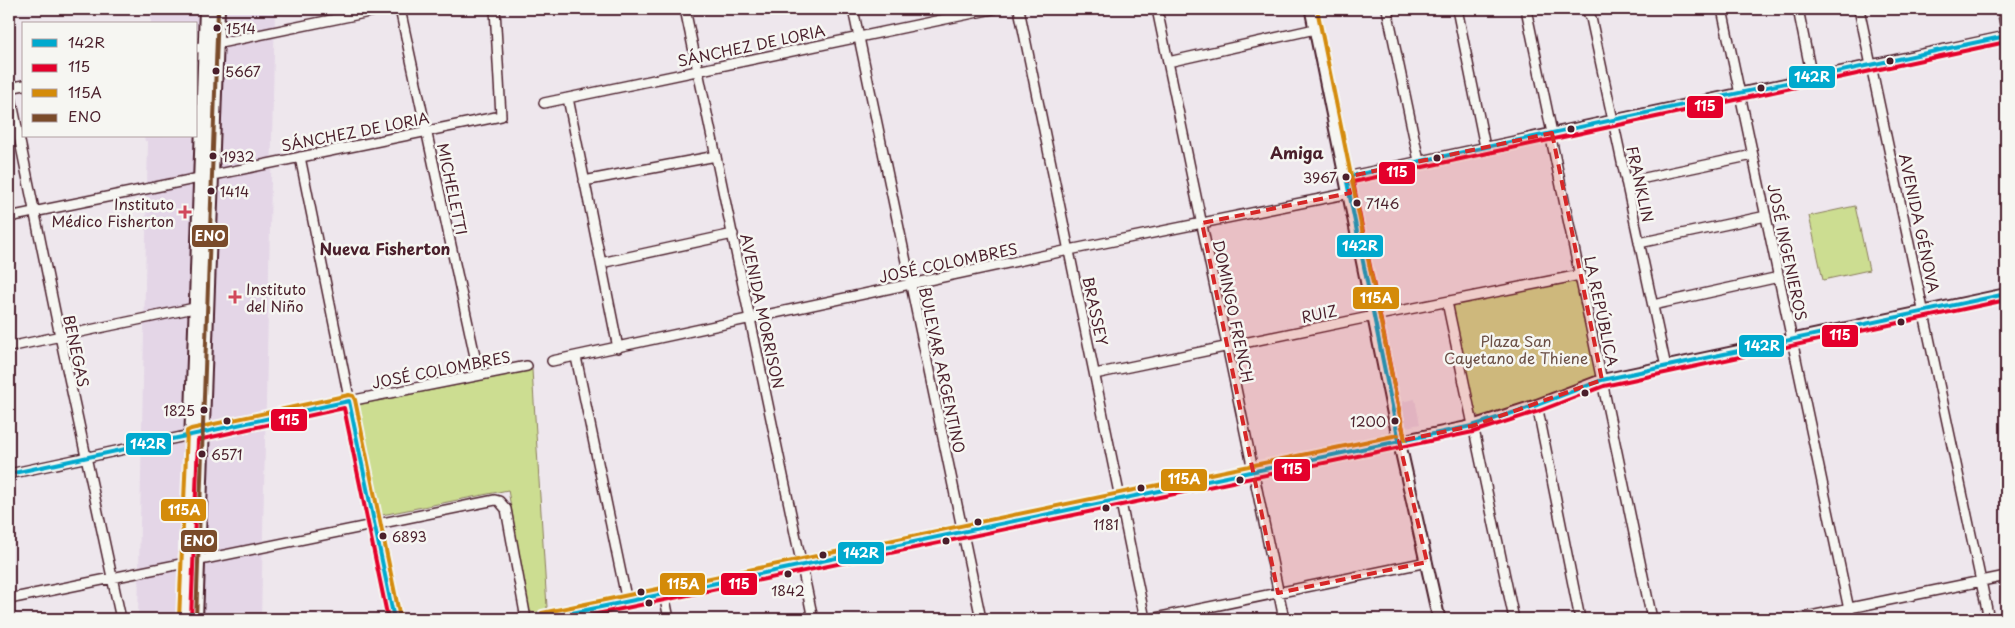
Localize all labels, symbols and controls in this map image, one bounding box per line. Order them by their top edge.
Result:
place label: 1514 [226,18,256,39]
street label: SÁNCHEZ DE LORIA [675,18,827,72]
legend [22,22,198,138]
marker: 1514 [212,23,222,33]
text: 142R [68,30,105,53]
text: 115 [68,54,90,77]
unlabelled marker [1885,56,1895,66]
place label: 5667 [225,61,261,82]
line badge: 142R [1788,65,1836,89]
marker: 5667 [211,66,221,76]
text: 142R [1794,66,1830,87]
text: 115A [68,80,102,103]
unlabelled marker [1756,83,1766,93]
line badge: 115 [1686,95,1724,119]
text: 115 [1694,95,1716,116]
text: ENO [68,104,101,127]
street label: SÁNCHEZ DE LORIA [279,105,431,157]
unlabelled marker [1566,124,1576,134]
district label: Amiga [1270,140,1324,164]
street label: MICHELETTI [432,141,474,237]
street label: FRANKLIN [1622,144,1660,224]
place label: 1932 [222,146,255,167]
marker: 1932 [208,151,218,161]
street label: AVENIDA GÉNOVA [1894,151,1946,295]
unlabelled marker [1432,153,1442,163]
line badge: 115 [1378,161,1416,185]
text: 115 [1386,161,1408,182]
place label: 3967 [1303,167,1337,188]
marker: 3967 [1341,172,1351,182]
place label: 1414 [220,181,249,202]
street label: JOSÉ INGENIEROS [1762,182,1814,322]
marker: 1414 [206,186,216,196]
place label: Instituto Médico Fisherton [52,192,174,232]
place label: 7146 [1366,193,1399,214]
marker: 7146 [1352,198,1362,208]
marker: Instituto Médico Fisherton [178,205,192,219]
line badge: ENO [191,224,229,248]
text: ENO [194,225,226,246]
street label: AVENIDA MORRISON [735,231,791,391]
line badge: 142R [1336,234,1384,258]
text: 142R [1342,235,1378,256]
district label: Nueva Fisherton [320,236,451,260]
street label: JOSÉ COLOMBRES [877,236,1019,288]
street label: DOMINGO FRENCH [1208,238,1260,384]
street label: LA REPÚBLICA [1579,254,1625,368]
street label: BRASSEY [1077,274,1115,348]
place label: Instituto del Niño [246,277,306,317]
street label: BULEVAR ARGENTINO [914,285,972,455]
line badge: 115A [1352,286,1400,310]
text: 115A [1360,287,1392,308]
marker: Instituto del Niño [228,290,242,304]
street label: RUIZ [1299,298,1339,328]
street label: BENEGAS [58,313,96,389]
unlabelled marker [1896,317,1906,327]
line badge: 115 [1821,324,1859,348]
text: 115 [1829,324,1851,345]
park label: Plaza San Cayetano de Thiene [1444,329,1588,369]
line badge: 142R [1738,334,1785,358]
text: 142R [1744,335,1780,356]
street label: JOSÉ COLOMBRES [369,344,513,394]
unlabelled marker [1580,388,1590,398]
place label: 1825 [164,400,195,421]
marker: 1825 [199,405,209,415]
line badge: 115 [270,408,308,432]
text: 115 [278,409,300,430]
place label: 1200 [1350,411,1386,432]
unlabelled marker [222,416,232,426]
marker: 1200 [1390,416,1400,426]
line badge: 142R [125,432,172,456]
text: 142R [130,433,166,454]
place label: 6571 [211,444,242,465]
marker: 6571 [197,449,207,459]
line badge: 115 [1273,458,1311,482]
text: 115 [1281,458,1303,479]
line badge: 115A [1160,468,1208,492]
text: 115A [1168,468,1200,489]
unlabelled marker [1235,475,1245,485]
unlabelled marker [1136,483,1146,493]
line badge: 115A [160,498,207,522]
text: 115A [168,499,200,520]
marker: 1181 [1101,503,1111,513]
place label: 1181 [1093,514,1119,535]
unlabelled marker [973,517,983,527]
place label: 6893 [392,526,427,547]
line badge: ENO [180,529,218,553]
text: ENO [183,530,215,551]
marker: 6893 [378,531,388,541]
unlabelled marker [941,536,951,546]
line badge: 142R [837,541,885,565]
text: 142R [843,542,879,563]
unlabelled marker [818,550,828,560]
marker: 1842 [783,569,793,579]
line badge: 115A [659,572,706,596]
line badge: 115 [720,572,758,596]
text: 115A [667,573,699,594]
text: 115 [728,573,750,594]
place label: 1842 [771,580,805,601]
unlabelled marker [636,587,646,597]
unlabelled marker [644,598,654,608]

